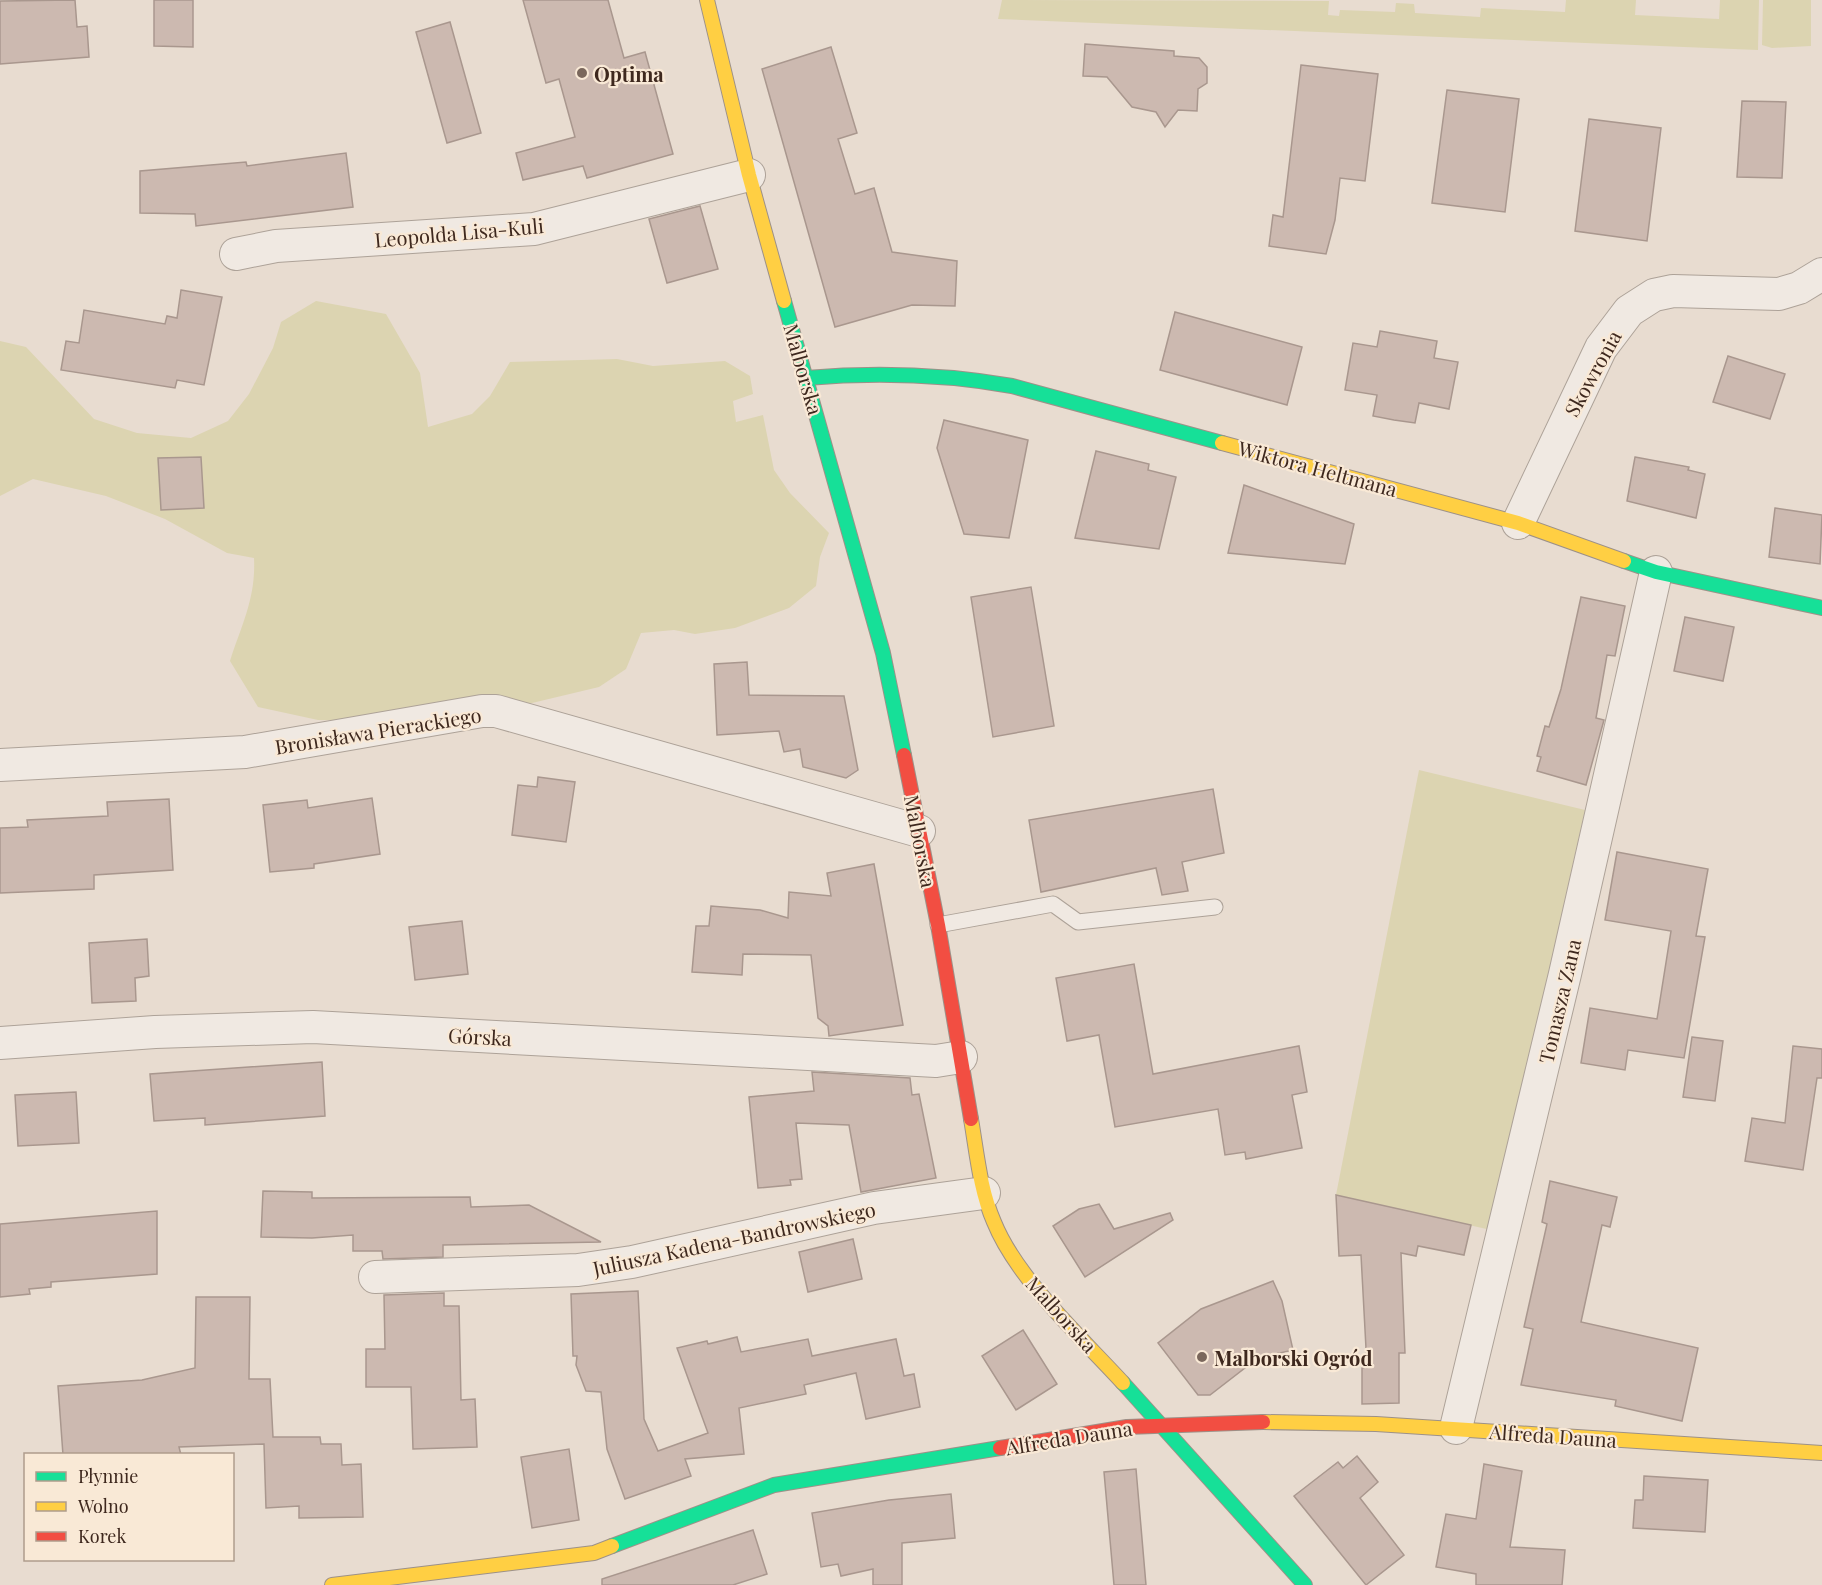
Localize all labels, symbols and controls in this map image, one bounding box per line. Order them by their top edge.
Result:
place label: Optima [594,60,664,87]
marker: Optima [575,66,589,80]
street label: Leopolda Lisa-Kuli [373,211,545,253]
street label: Malborska [778,320,830,418]
street label: Skowronia [1557,325,1627,421]
street label: Wiktora Heltmana [1235,434,1400,502]
street label: Bronisława Pierackiego [273,700,483,760]
street label: Malborska [899,792,943,890]
street label: Tomasza Zana [1532,936,1586,1066]
street label: Górska [448,1021,513,1051]
street label: Juliusza Kadena-Bandrowskiego [589,1195,878,1281]
street label: Malborska [1021,1270,1103,1358]
place label: Malborski Ogród [1214,1344,1372,1371]
marker: Malborski Ogród [1195,1350,1209,1364]
street label: Alfreda Dauna [1003,1414,1134,1460]
street label: Alfreda Dauna [1487,1417,1618,1453]
legend [24,1453,234,1561]
text: Płynnie [78,1464,138,1488]
text: Wolno [77,1494,129,1518]
text: Korek [78,1524,126,1548]

